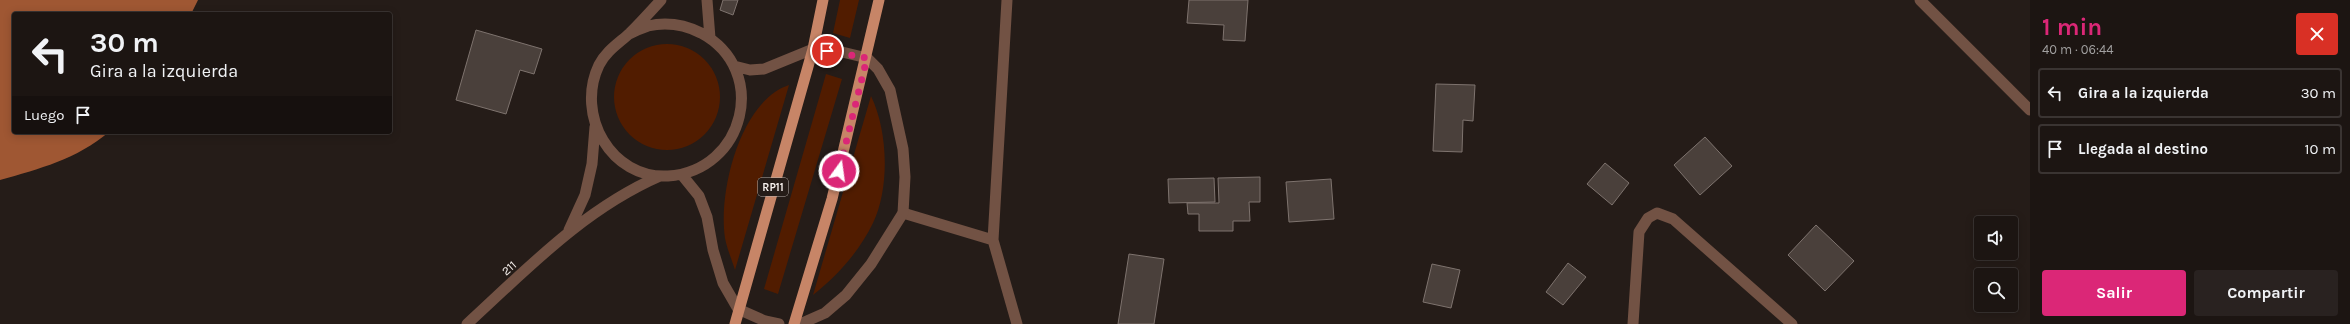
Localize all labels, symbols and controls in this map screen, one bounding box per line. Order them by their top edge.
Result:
text: 1 min [2042,13,2102,41]
button: close [2296,13,2338,55]
text: 30 m [90,26,159,59]
icon: left [24,28,76,80]
pin [810,34,844,68]
icon: arrive [816,40,838,62]
text: 40 m · 06:44 [2042,42,2113,57]
text: Gira a la izquierda [90,60,238,82]
icon: left [2044,82,2066,104]
text: Gira a la izquierda [2078,84,2209,102]
text: 30 m [2301,84,2336,102]
icon: arrive [72,104,94,126]
text: Luego [24,106,64,124]
icon: arrive [2044,138,2066,160]
text: Llegada al destino [2078,140,2208,158]
text: 10 m [2305,140,2336,158]
position arrow [818,150,860,192]
road number: RP11 [758,178,788,196]
map controls [1974,216,2018,312]
button: sound [1974,216,2018,260]
street label: 211 [499,258,519,278]
button: search [1974,268,2018,312]
button: Salir [2042,270,2186,316]
button: Compartir [2194,270,2338,316]

